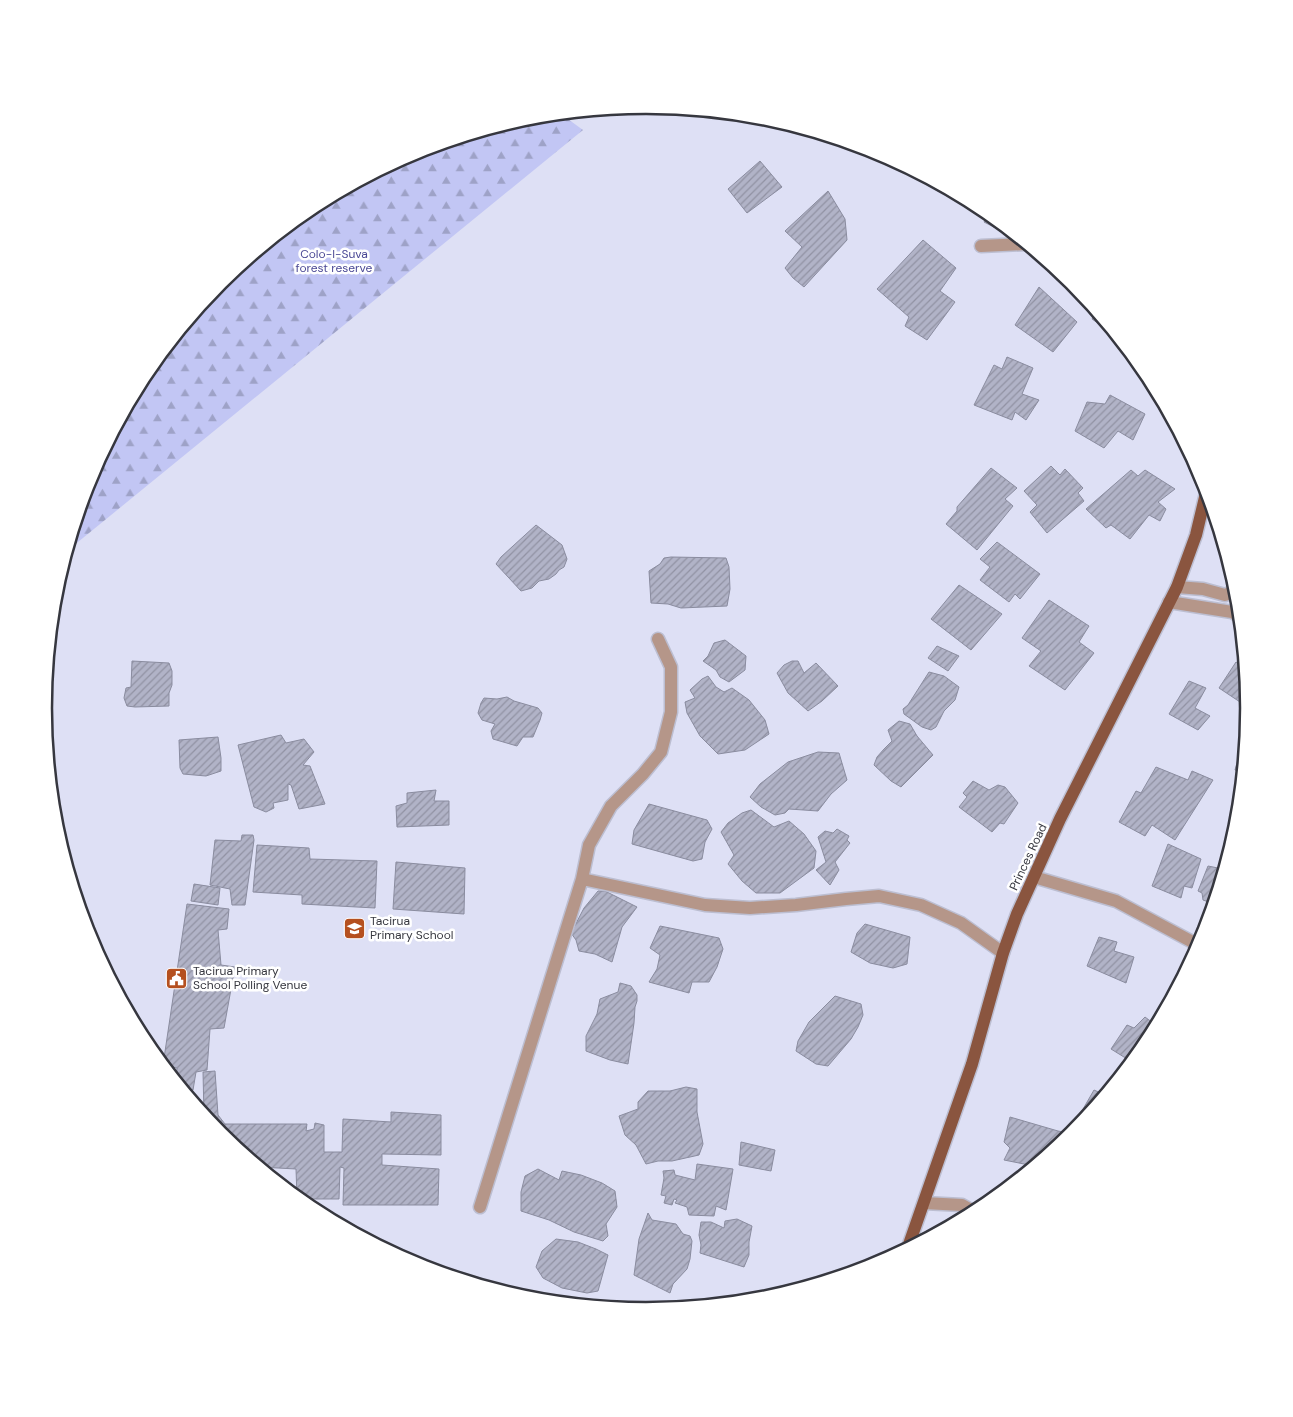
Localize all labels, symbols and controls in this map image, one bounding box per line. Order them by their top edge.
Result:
park label: Colo-I-Suva forest reserve [296,246,373,276]
street label: Princes Road [1006,821,1050,893]
place label: Tacirua Primary School [370,913,453,943]
school or university icon: Tacirua Primary School [342,916,366,940]
place label: Tacirua Primary School Polling Venue [193,963,307,993]
public building icon: Tacirua Primary School Polling Venue [165,966,189,990]

